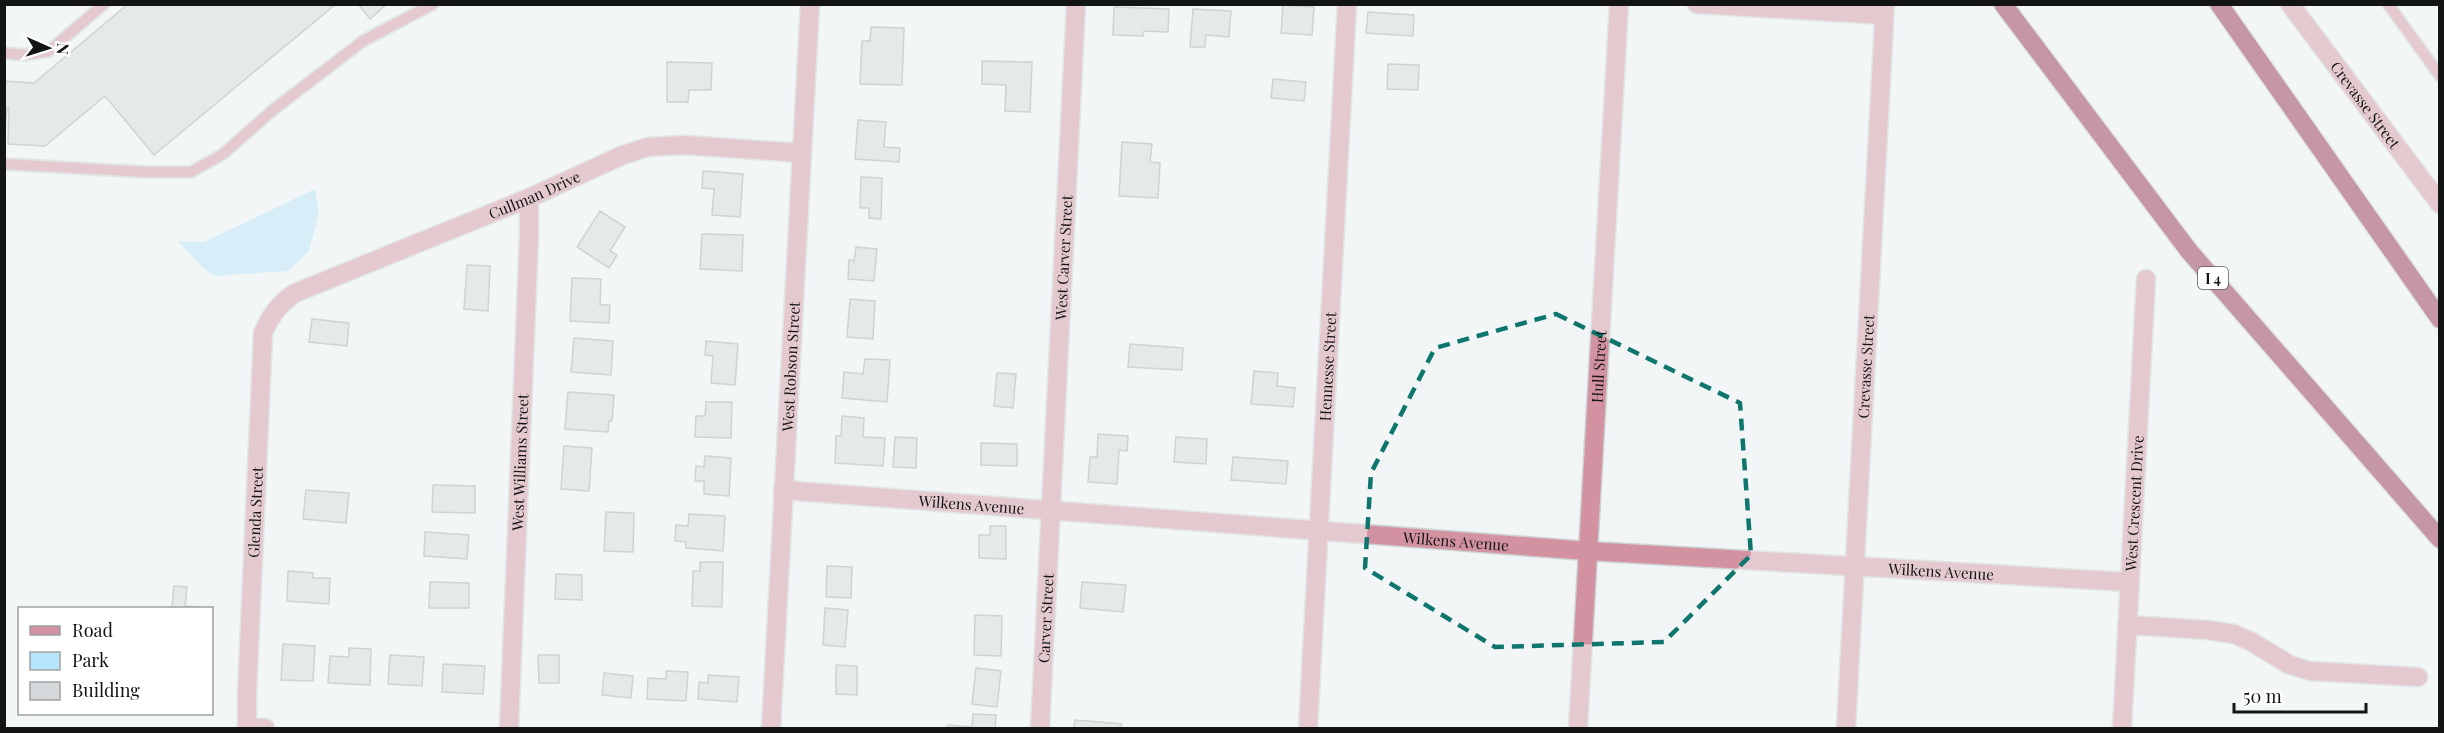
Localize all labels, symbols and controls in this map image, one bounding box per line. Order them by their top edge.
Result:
north arrow [18,18,78,78]
text: N [53,42,74,56]
street label: Crevasse Street [2326,57,2405,153]
street label: Cullman Drive [486,166,583,223]
street label: West Carver Street [1050,194,1077,322]
road number: I 4 [2198,267,2228,289]
street label: West Robson Street [777,300,804,433]
street label: Hennesse Street [1315,311,1340,422]
street label: Crevasse Street [1853,313,1878,419]
street label: Hull Street [1586,329,1611,403]
street label: West Williams Street [507,392,533,532]
street label: West Crescent Drive [2120,435,2148,573]
street label: Glenda Street [243,465,267,558]
street label: Wilkens Avenue [917,490,1025,518]
street label: Wilkens Avenue [1402,527,1510,555]
street label: Wilkens Avenue [1887,558,1995,584]
street label: Carver Street [1033,572,1058,663]
legend [18,607,213,715]
text: Road [72,618,113,642]
text: Park [72,648,109,672]
scale bar [2234,676,2366,714]
text: Building [72,678,140,702]
text: 50 m [2243,684,2282,708]

